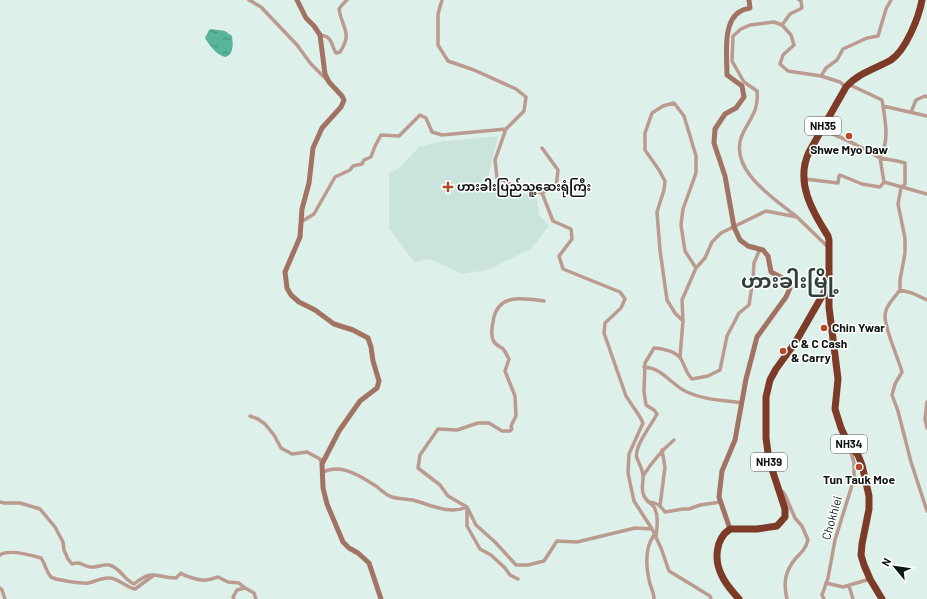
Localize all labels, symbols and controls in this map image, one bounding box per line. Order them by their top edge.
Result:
road number: NH35 [805,117,841,135]
marker: Shwe Myo Daw [844,131,854,141]
place label: Shwe Myo Daw [810,142,888,156]
place label: ဟားခါးပြည်သူ့ဆေးရုံကြီး [457,177,591,198]
marker: ဟားခါးပြည်သူ့ဆေးရုံကြီး [442,181,454,193]
district label: ဟားခါးမြို့ [741,268,839,297]
place label: Chin Ywar [832,320,885,334]
marker: Chin Ywar [819,323,829,333]
place label: C & C Cash & Carry [791,336,847,364]
marker: C & C Cash & Carry [778,346,788,356]
road number: NH34 [831,435,867,453]
road number: NH39 [751,453,787,471]
marker: Tun Tauk Moe [854,462,864,472]
place label: Tun Tauk Moe [823,472,895,486]
street label: Chokhlei [818,494,844,541]
north arrow [875,547,915,587]
text: N [878,556,893,568]

